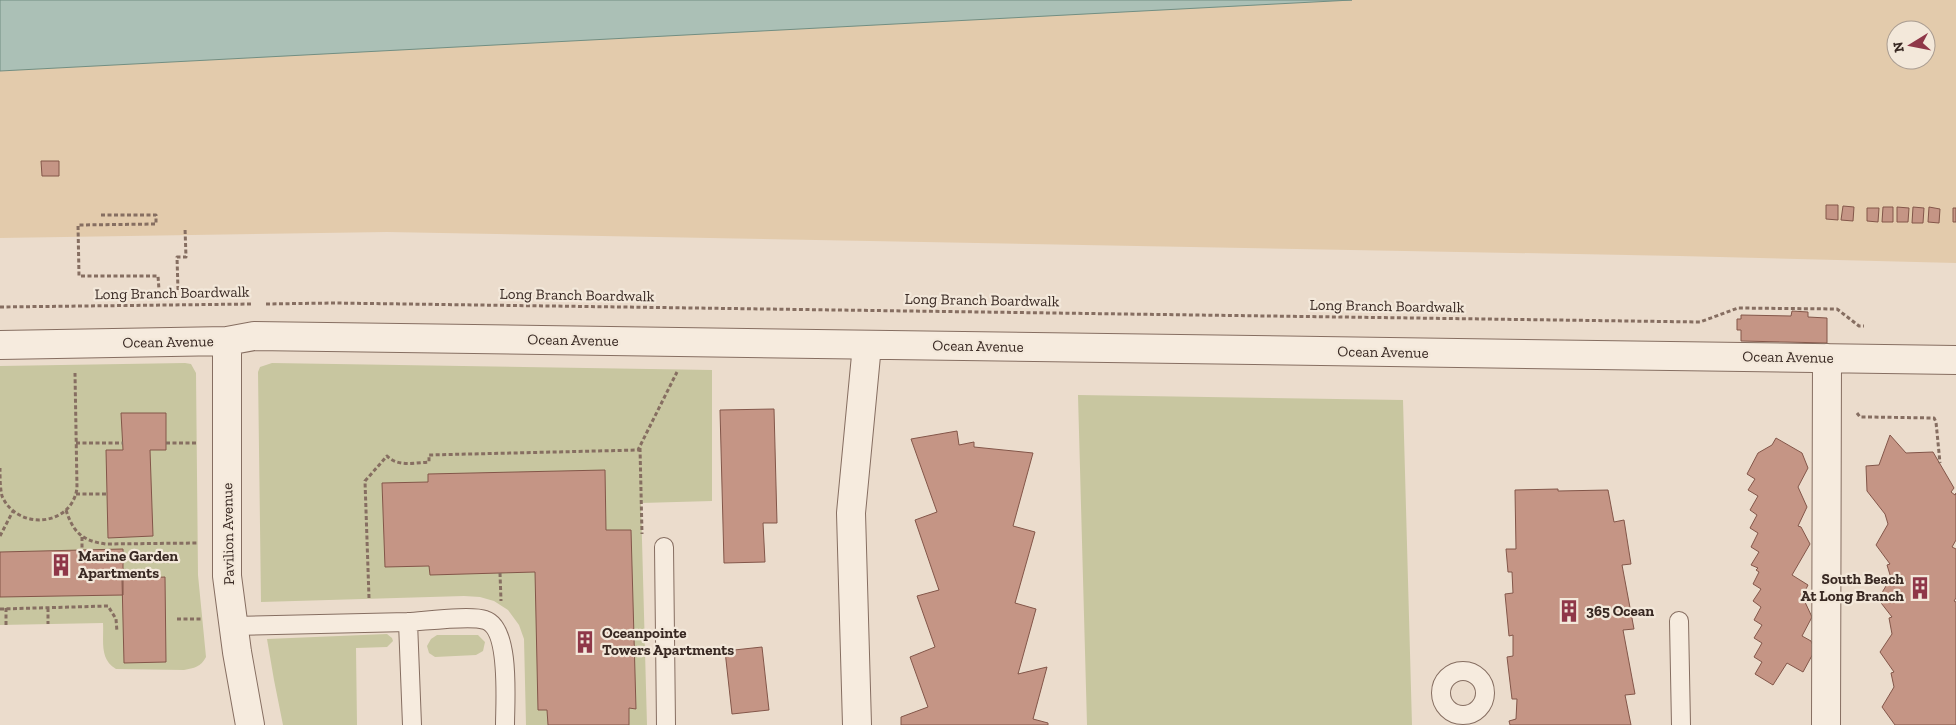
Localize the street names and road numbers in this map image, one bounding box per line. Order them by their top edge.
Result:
street label: Long Branch Boardwalk [94,283,250,303]
street label: Long Branch Boardwalk [499,285,655,305]
street label: Long Branch Boardwalk [904,290,1060,310]
street label: Long Branch Boardwalk [1309,296,1465,316]
street label: Ocean Avenue [527,330,619,350]
street label: Ocean Avenue [122,332,214,352]
street label: Ocean Avenue [932,336,1024,356]
street label: Ocean Avenue [1337,342,1429,362]
street label: Ocean Avenue [1742,347,1834,367]
street label: Pavilion Avenue [218,483,238,585]

